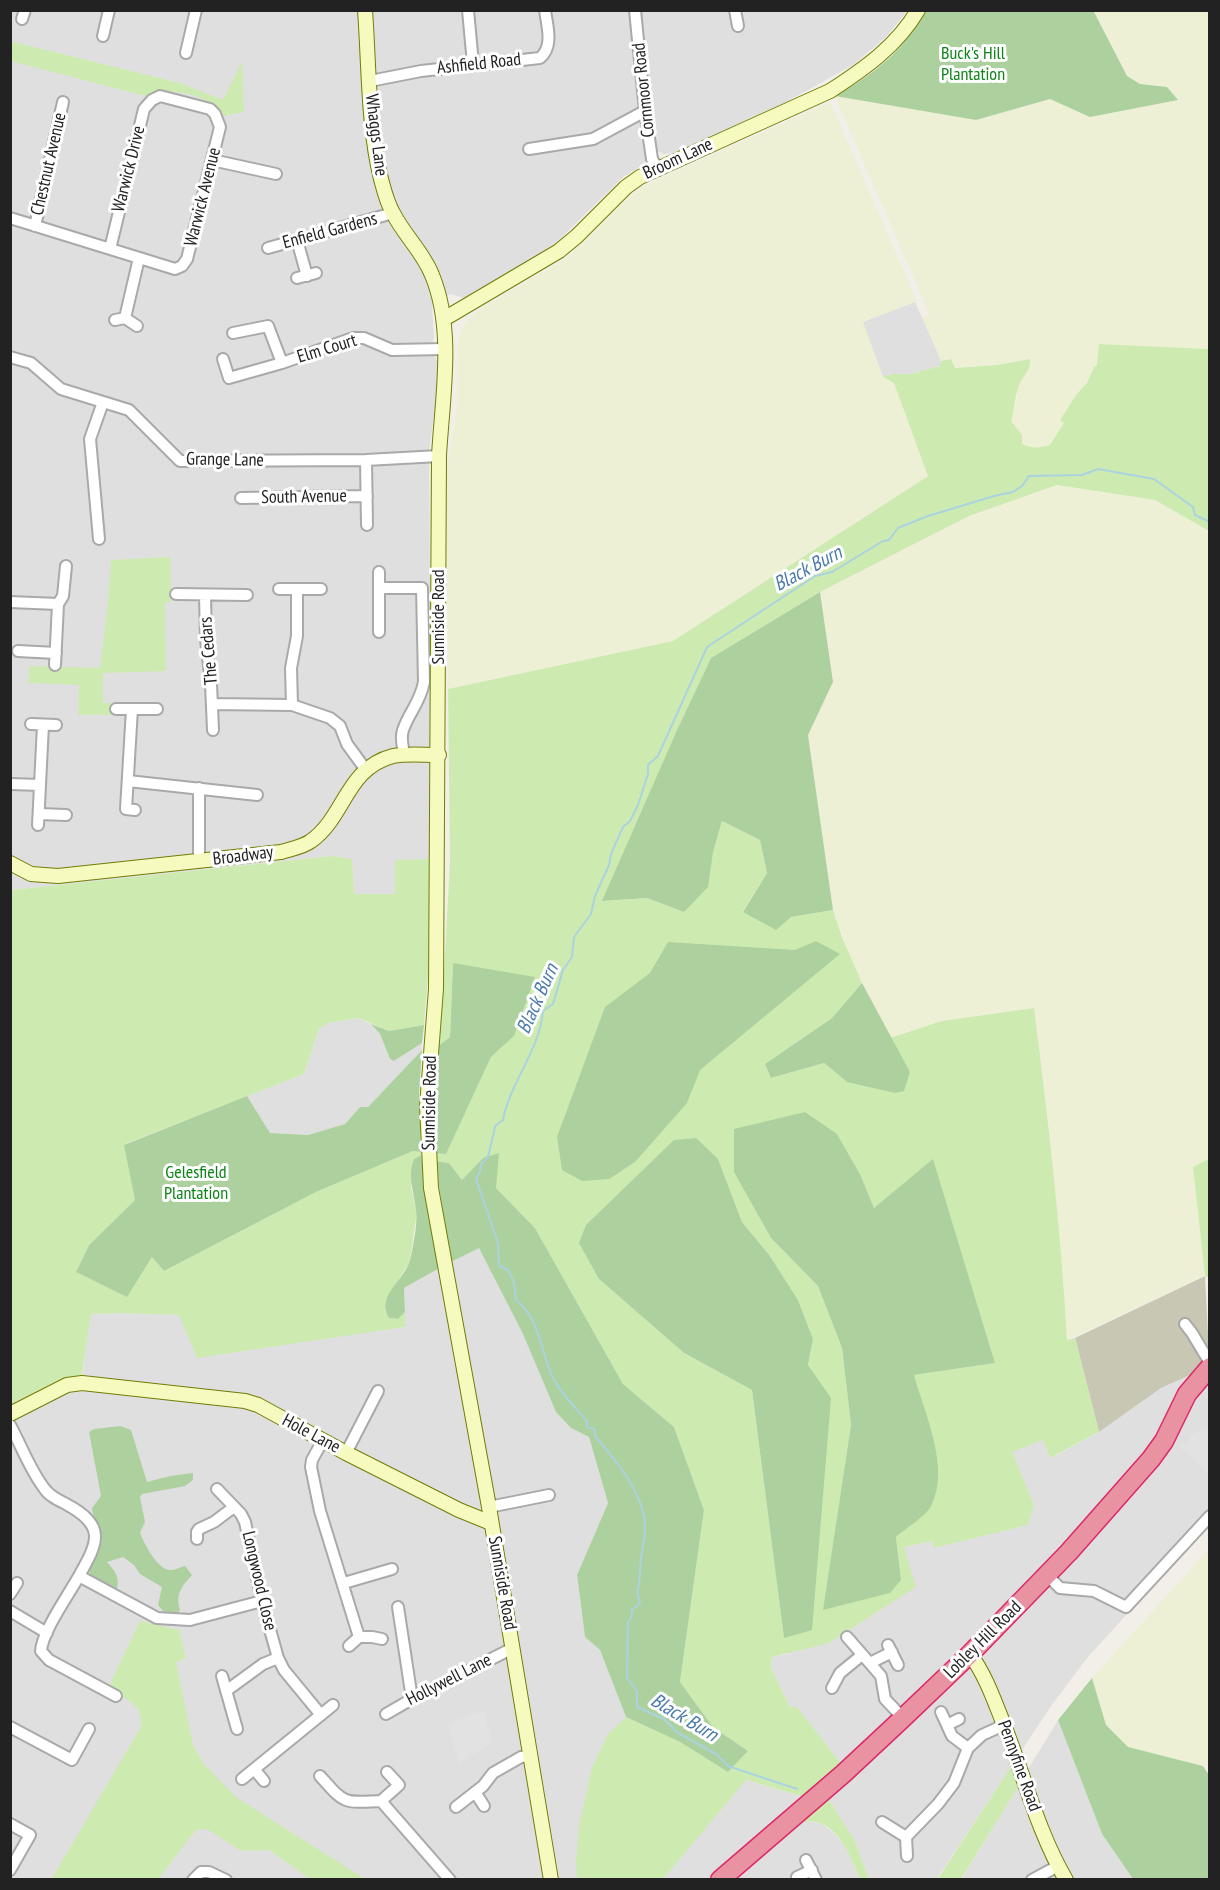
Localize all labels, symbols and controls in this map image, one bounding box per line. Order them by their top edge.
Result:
street label: Cornmoor Road [628,42,660,138]
park label: Buck's Hill Plantation [941,43,1005,86]
street label: Ashfield Road [436,49,522,79]
street label: Whaggs Lane [360,93,392,177]
street label: Chestnut Avenue [27,111,71,217]
street label: Warwick Drive [108,124,150,214]
street label: Broom Lane [640,134,716,184]
street label: Warwick Avenue [180,145,226,249]
street label: Enfield Gardens [280,208,380,254]
street label: Elm Court [295,330,359,368]
street label: Grange Lane [186,449,264,471]
street label: South Avenue [261,485,347,509]
water label: Black Burn [770,541,846,597]
street label: Sunniside Road [428,570,450,664]
street label: The Cedars [195,616,223,686]
street label: Broadway [212,842,274,870]
water label: Black Burn [512,961,564,1037]
street label: Sunniside Road [418,1055,442,1151]
park label: Gelesfield Plantation [164,1162,228,1204]
street label: Hole Lane [278,1410,344,1458]
street label: Longwood Close [237,1529,281,1633]
street label: Sunniside Road [483,1534,521,1632]
street label: Lobley Hill Road [940,1597,1026,1683]
street label: Hollywell Lane [403,1649,495,1711]
water label: Black Burn [646,1689,722,1747]
street label: Pennyfine Road [993,1718,1045,1814]

